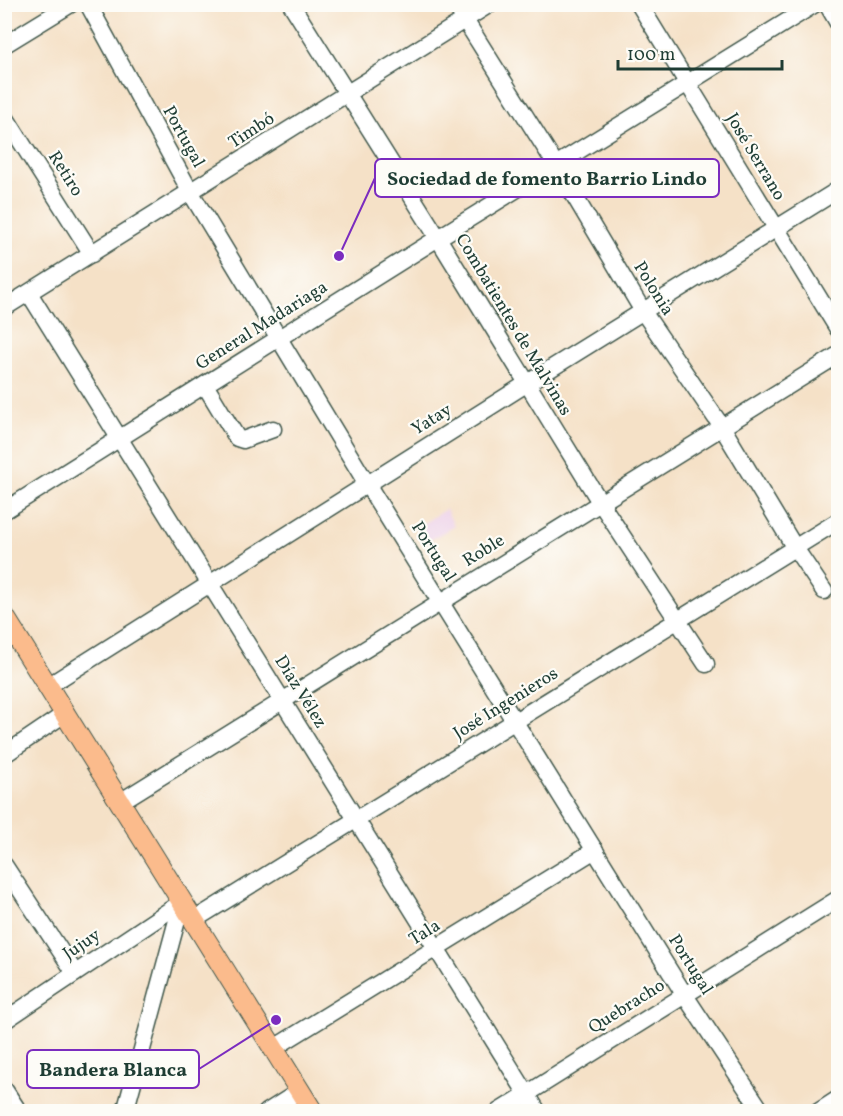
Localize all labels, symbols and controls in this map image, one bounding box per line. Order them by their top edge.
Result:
scale bar [618,33,782,71]
text: 100 m [627,43,676,68]
street label: Portugal [156,102,210,172]
street label: Timbó [224,107,280,155]
street label: José Serrano [719,108,791,206]
street label: Retiro [41,146,89,202]
callout: Sociedad de fomento Barrio Lindo [375,159,719,197]
text: Sociedad de fomento Barrio Lindo [387,166,707,194]
street label: Combatientes de Malvinas [449,229,577,421]
street label: Polonia [627,257,679,321]
street label: General Madariaga [191,275,333,377]
street label: Yatay [407,398,457,442]
street label: Portugal [405,517,461,587]
street label: Roble [458,528,510,574]
street label: Díaz Vélez [268,651,332,733]
street label: José Ingenieros [449,662,563,746]
street label: Tala [404,914,446,952]
street label: Jujuy [58,923,106,967]
street label: Portugal [662,930,718,1000]
street label: Quebracho [584,974,670,1040]
callout: Bandera Blanca [27,1050,199,1088]
text: Bandera Blanca [39,1057,187,1085]

